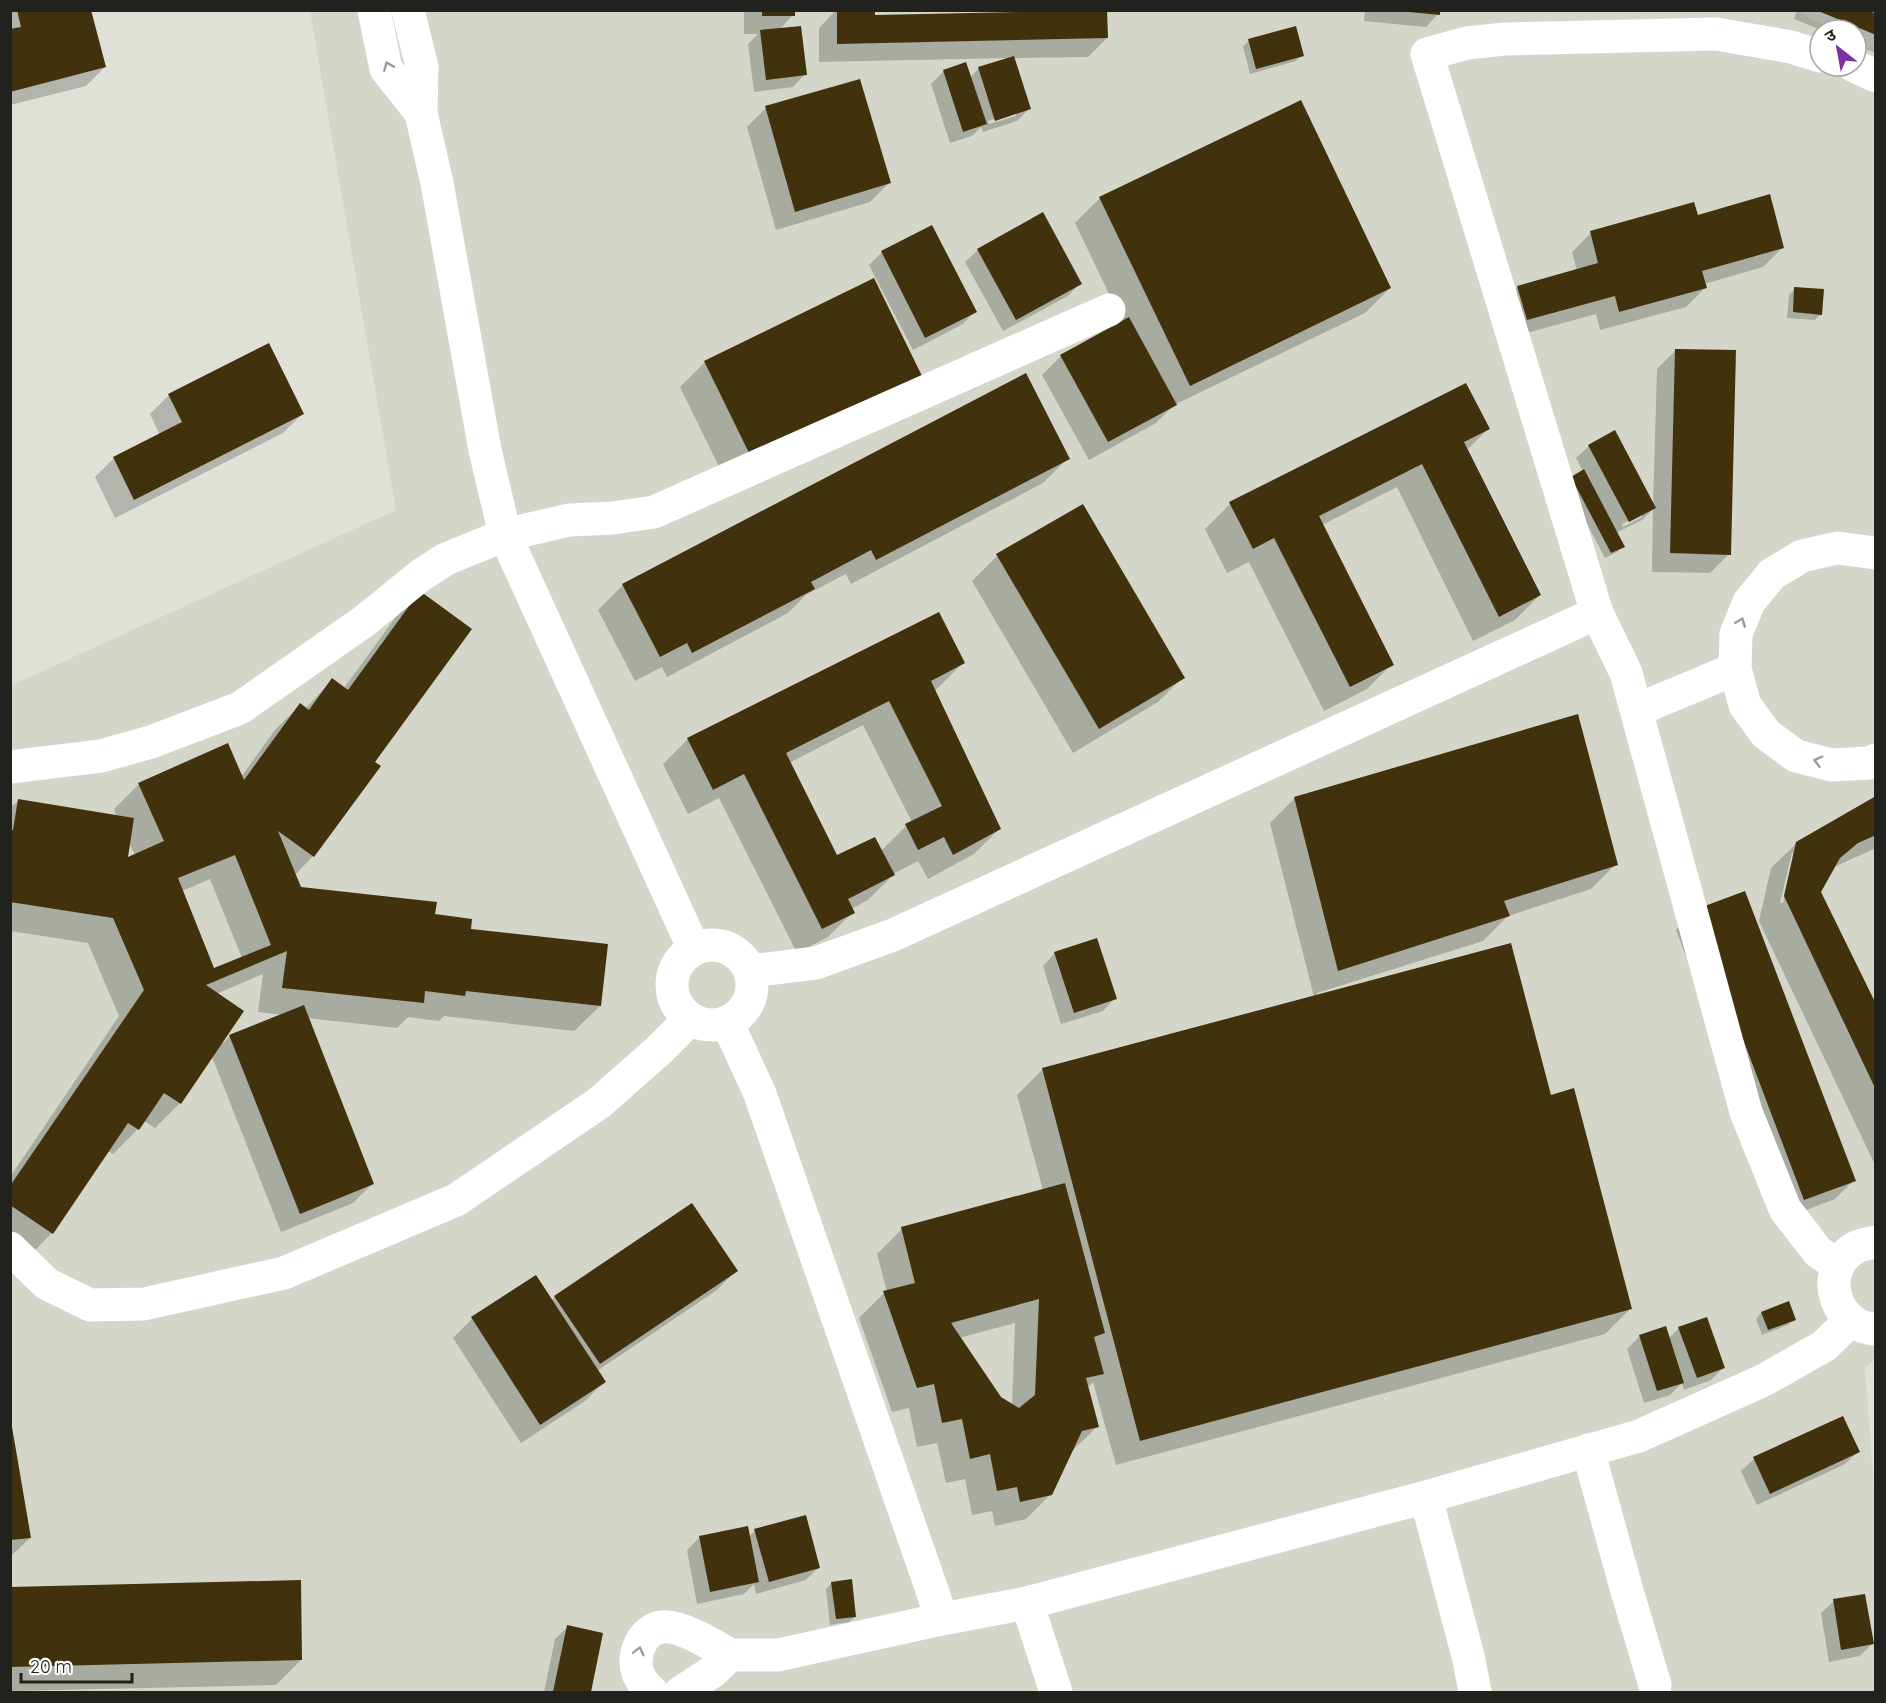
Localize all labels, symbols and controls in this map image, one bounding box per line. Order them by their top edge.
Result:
north arrow [1808,18,1868,78]
text: उ [1821,24,1840,46]
one-way arrow [382,62,395,72]
one-way arrow [1734,617,1747,628]
one-way arrow [1813,756,1823,769]
scale bar [21,1646,132,1684]
one-way arrow [632,1646,645,1656]
text: 20 m [30,1655,72,1678]

